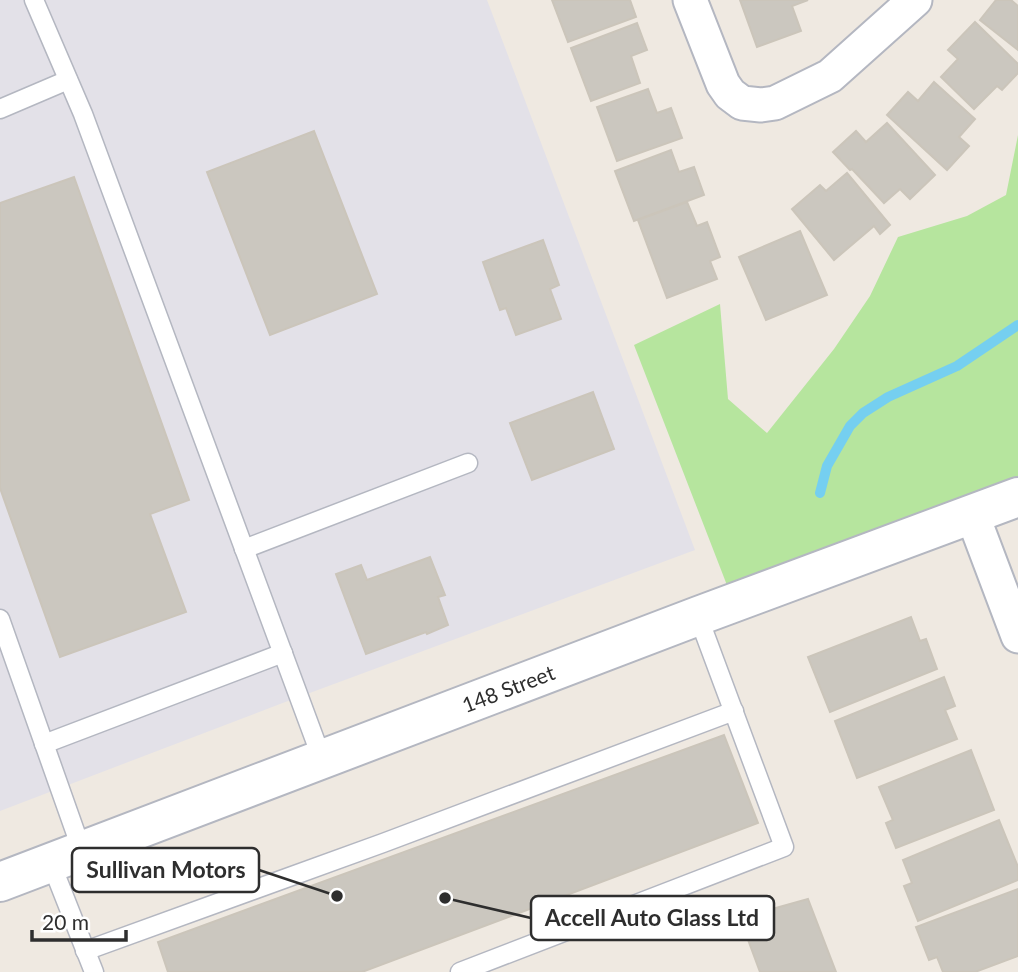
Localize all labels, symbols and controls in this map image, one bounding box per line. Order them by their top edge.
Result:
street label: 148 Street [458,659,558,717]
callout: Sullivan Motors [72,848,259,892]
text: Sullivan Motors [86,855,246,883]
callout: Accell Auto Glass Ltd [531,896,774,940]
scale bar [32,898,126,942]
text: Accell Auto Glass Ltd [544,903,759,931]
text: 20 m [42,909,89,934]

